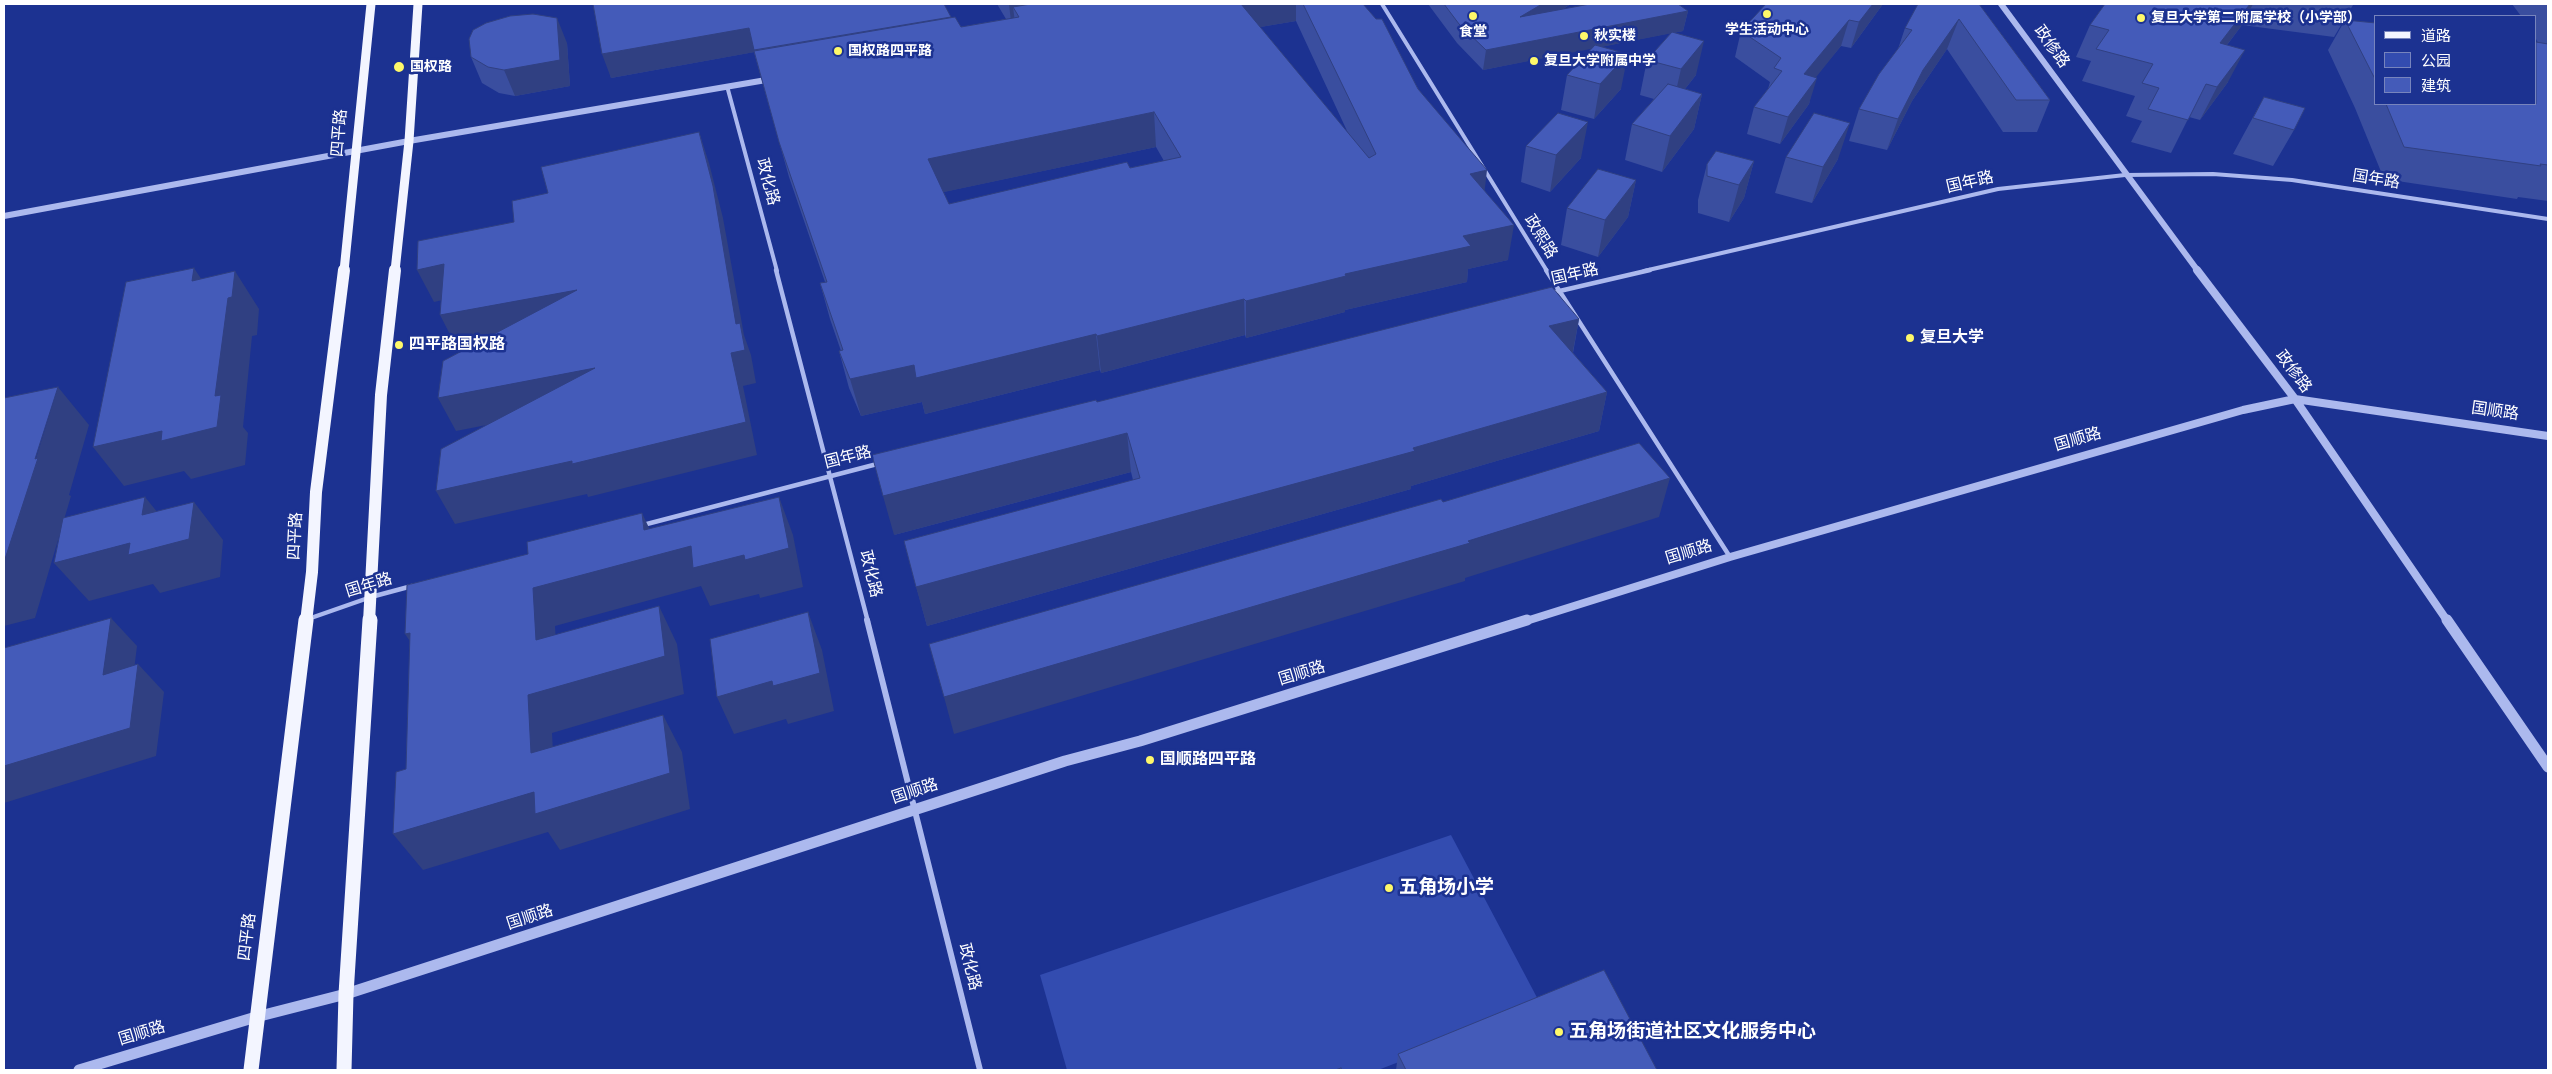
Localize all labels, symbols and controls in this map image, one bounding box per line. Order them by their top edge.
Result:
marker: 学生活动中心 [1761,8,1773,20]
marker: 食堂 [1467,10,1479,22]
place label: 复旦大学第二附属学校（小学部） [2151,10,2361,26]
marker: 复旦大学第二附属学校（小学部） [2135,12,2147,24]
legend [2374,15,2537,105]
place label: 学生活动中心 [1725,22,1809,38]
street label: 政修路 [2029,22,2073,72]
place label: 食堂 [1459,24,1487,40]
text: 道路 [2421,27,2451,46]
place label: 秋实楼 [1594,28,1636,44]
marker: 秋实楼 [1578,30,1590,42]
place label: 国权路四平路 [848,43,932,59]
marker: 国权路四平路 [832,45,844,57]
text: 公园 [2421,52,2451,71]
place label: 复旦大学附属中学 [1544,53,1656,69]
marker: 复旦大学附属中学 [1528,55,1540,67]
place label: 国权路 [410,59,452,75]
marker: 国权路 [392,60,406,74]
text: 建筑 [2421,77,2451,96]
street label: 四平路 [328,108,352,158]
street label: 政化路 [752,156,782,208]
street label: 国年路 [2351,167,2401,193]
street label: 国年路 [1944,168,1996,198]
street label: 政熙路 [1519,212,1561,262]
street label: 国年路 [1549,260,1601,290]
place label: 复旦大学 [1920,328,1984,348]
marker: 复旦大学 [1904,332,1916,344]
place label: 四平路国权路 [409,335,505,355]
marker: 四平路国权路 [393,339,405,351]
street label: 政修路 [2271,347,2315,397]
street label: 国顺路 [2470,399,2520,425]
street label: 国顺路 [2052,424,2104,456]
street label: 国年路 [822,443,874,473]
street label: 四平路 [285,512,307,560]
street label: 国顺路 [1663,537,1715,569]
street label: 政化路 [855,548,885,600]
street label: 国年路 [343,570,395,602]
street label: 国顺路 [1276,658,1328,690]
place label: 国顺路四平路 [1160,750,1256,770]
marker: 国顺路四平路 [1144,754,1156,766]
street label: 国顺路 [889,775,941,809]
place label: 五角场小学 [1399,877,1494,899]
marker: 五角场小学 [1383,882,1395,894]
street label: 国顺路 [504,901,556,935]
street label: 四平路 [236,912,260,962]
street label: 政化路 [954,941,984,993]
street label: 国顺路 [116,1018,168,1050]
place label: 五角场街道社区文化服务中心 [1569,1021,1816,1043]
marker: 五角场街道社区文化服务中心 [1553,1026,1565,1038]

